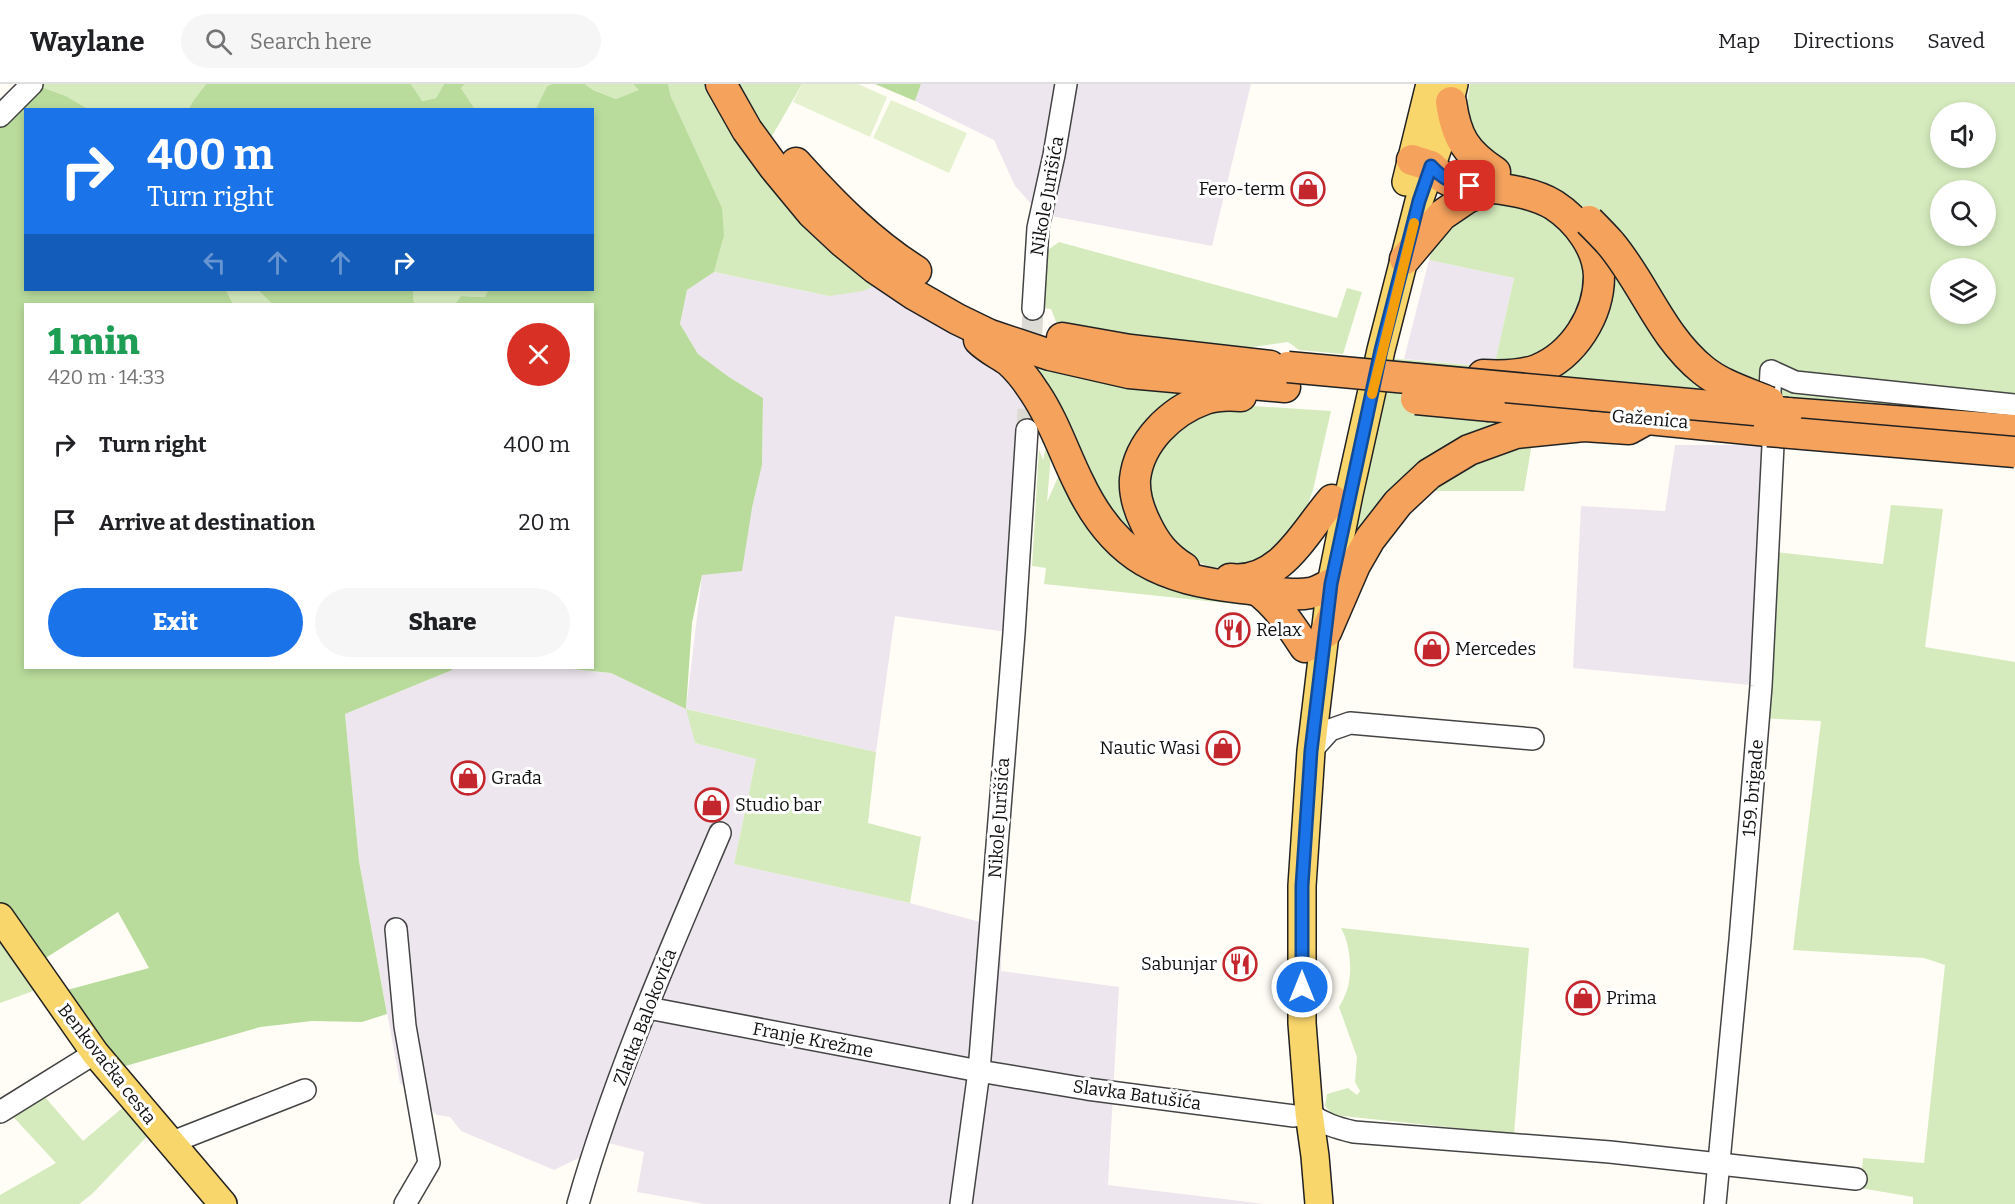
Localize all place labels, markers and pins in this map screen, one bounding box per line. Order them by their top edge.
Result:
pin [1444,160,1495,211]
shop icon: Fero-term [1290,171,1326,207]
place label: Fero-term [1199,178,1285,200]
restaurant icon: Relax [1215,612,1251,648]
place label: Relax [1256,619,1302,641]
shop icon: Mercedes [1414,631,1450,667]
place label: Mercedes [1455,638,1536,660]
shop icon: Nautic Wasi [1205,730,1241,766]
place label: Nautic Wasi [1100,737,1200,759]
shop icon: Građa [450,760,486,796]
place label: Građa [491,767,542,789]
shop icon: Studio bar [694,787,730,823]
place label: Studio bar [735,794,821,816]
restaurant icon: Sabunjar [1222,946,1258,982]
place label: Sabunjar [1141,953,1217,975]
shop icon: Prima [1565,980,1601,1016]
place label: Prima [1606,987,1657,1009]

